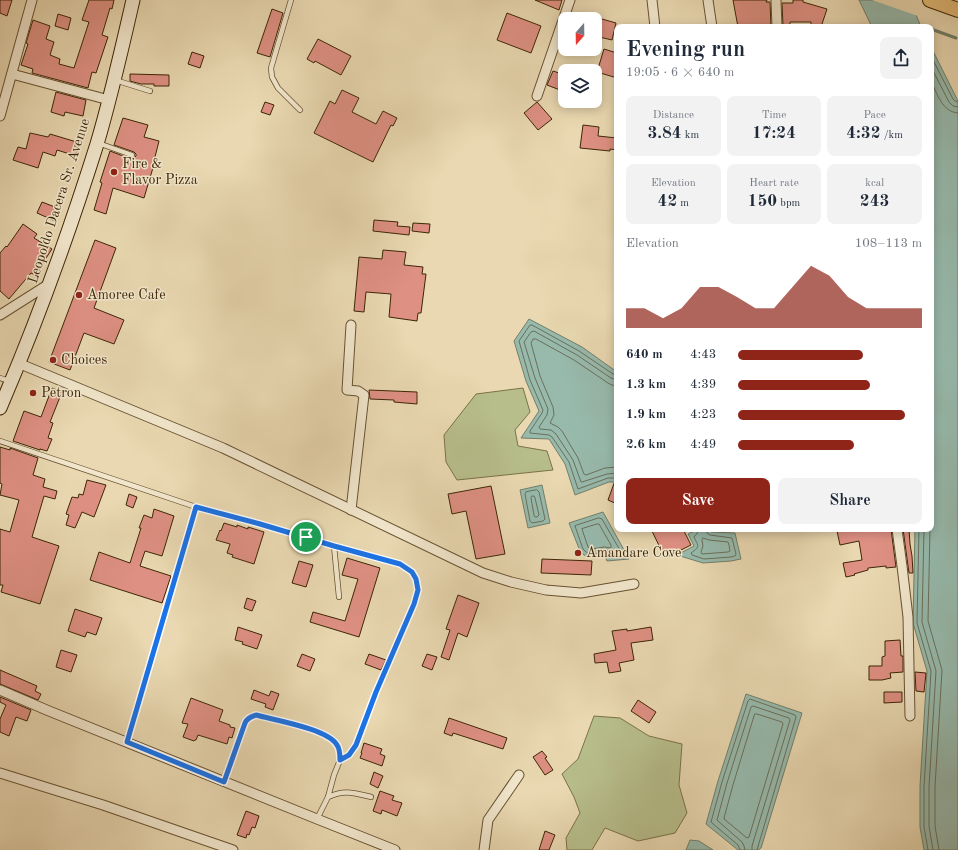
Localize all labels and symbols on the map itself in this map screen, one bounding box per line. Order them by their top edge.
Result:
north arrow [558,12,602,56]
street label: Leopoldo Dacera Sr. Avenue [26,117,92,285]
place label: Fire & Flavor Pizza [122,157,198,187]
marker: Fire & Flavor Pizza [109,167,119,177]
place label: Amoree Cafe [87,288,166,302]
marker: Amoree Cafe [74,290,84,300]
place label: Choices [61,353,107,367]
marker: Choices [48,355,58,365]
place label: Petron [41,386,82,400]
marker: Petron [28,388,38,398]
pin [289,520,323,554]
place label: Amandare Cove [586,546,682,560]
marker: Amandare Cove [573,548,583,558]

